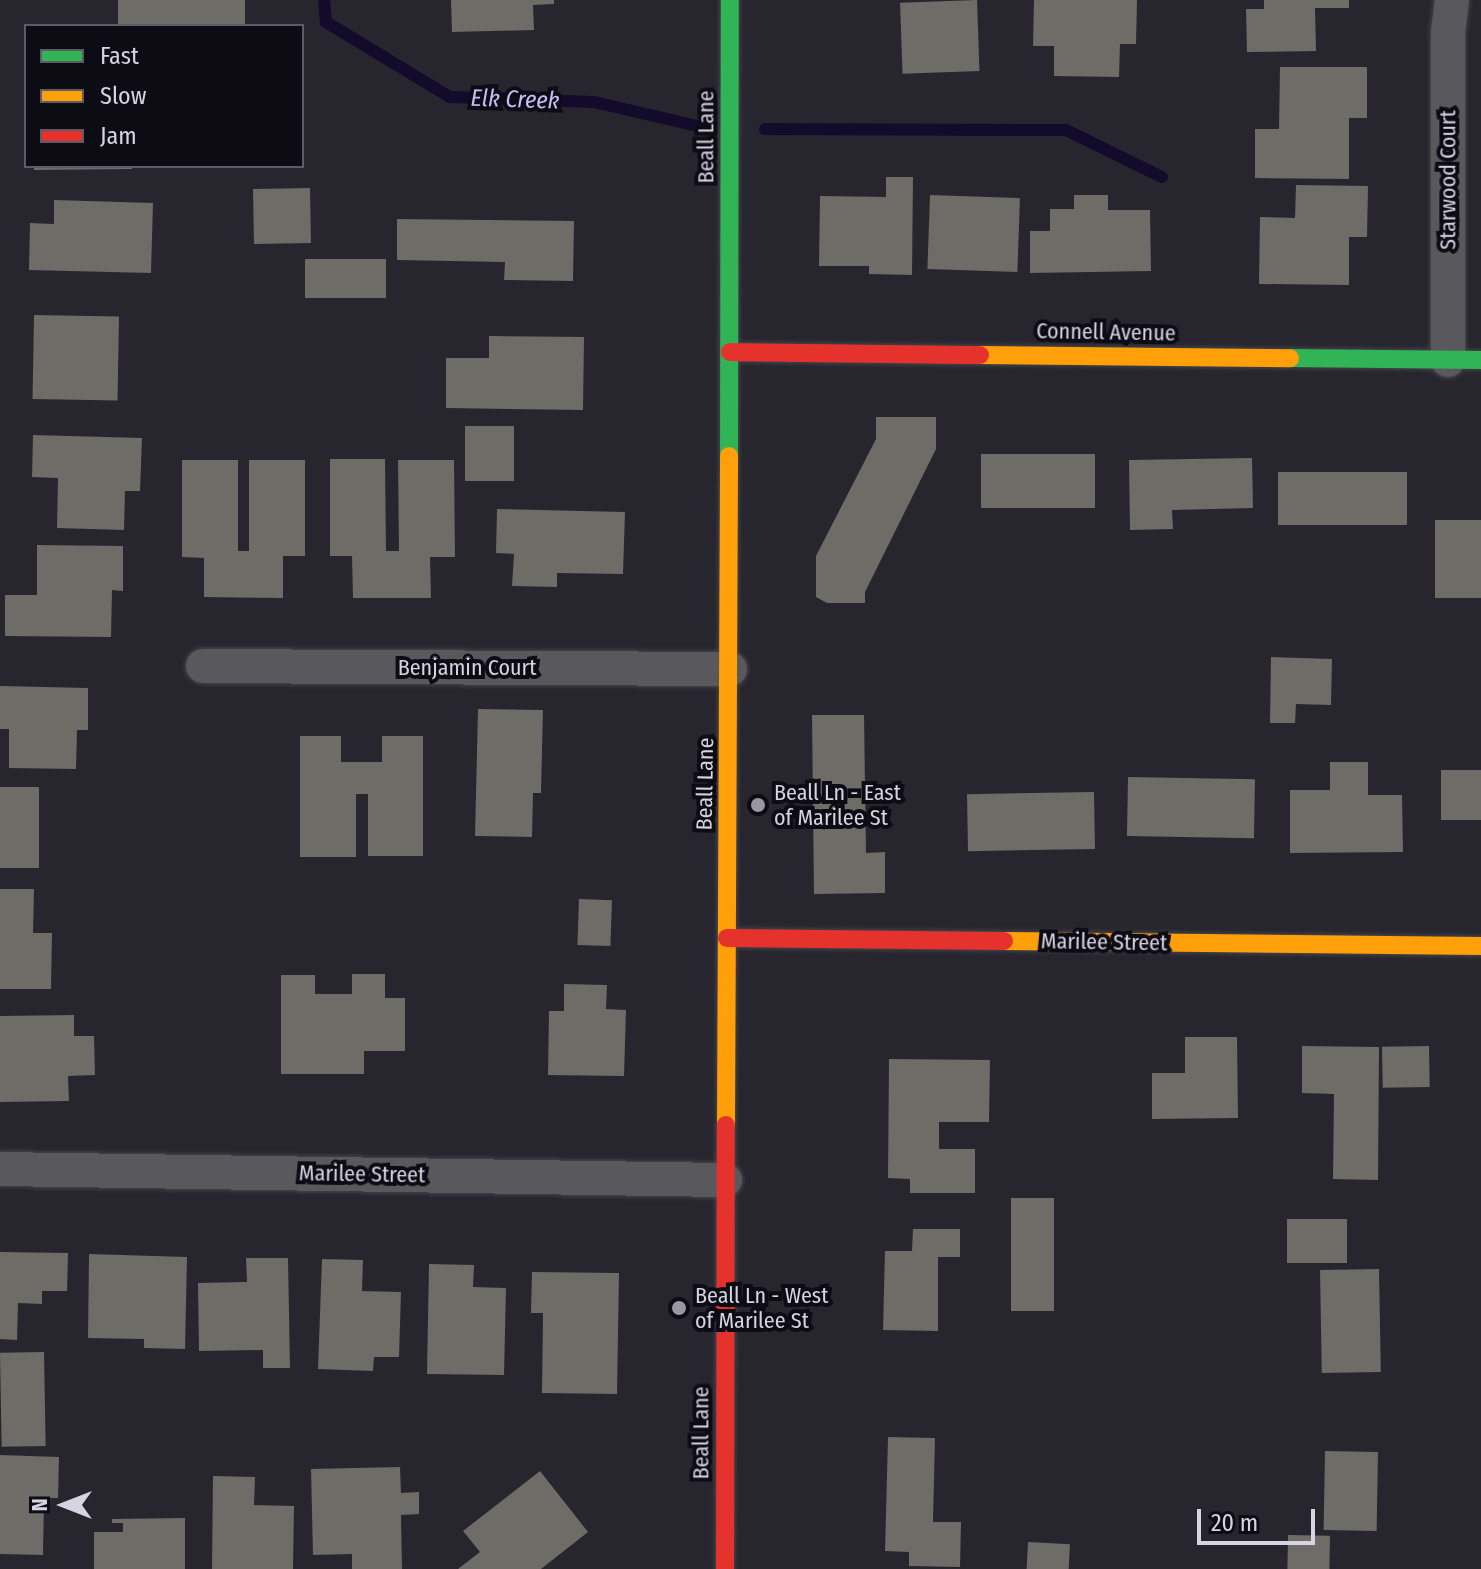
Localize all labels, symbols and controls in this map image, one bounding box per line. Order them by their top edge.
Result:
legend [24,24,304,168]
text: Fast [100,42,139,70]
text: Slow [100,82,146,110]
water label: Elk Creek [470,84,560,116]
street label: Beall Lane [693,91,719,183]
street label: Starwood Court [1435,110,1461,250]
text: Jam [100,122,137,150]
street label: Connell Avenue [1036,318,1176,346]
street label: Benjamin Court [398,655,536,681]
street label: Beall Lane [691,737,719,831]
place label: Beall Ln - East of Marilee St [774,779,901,830]
marker: Beall Ln - East of Marilee St [749,796,767,814]
street label: Marilee Street [1041,928,1167,956]
street label: Marilee Street [299,1160,425,1188]
place label: Beall Ln - West of Marilee St [695,1282,828,1334]
marker: Beall Ln - West of Marilee St [670,1299,688,1317]
street label: Beall Lane [688,1387,714,1479]
north arrow [24,1465,104,1545]
scale bar [1201,1493,1319,1543]
text: N [26,1498,53,1512]
text: 20 m [1211,1509,1258,1537]

